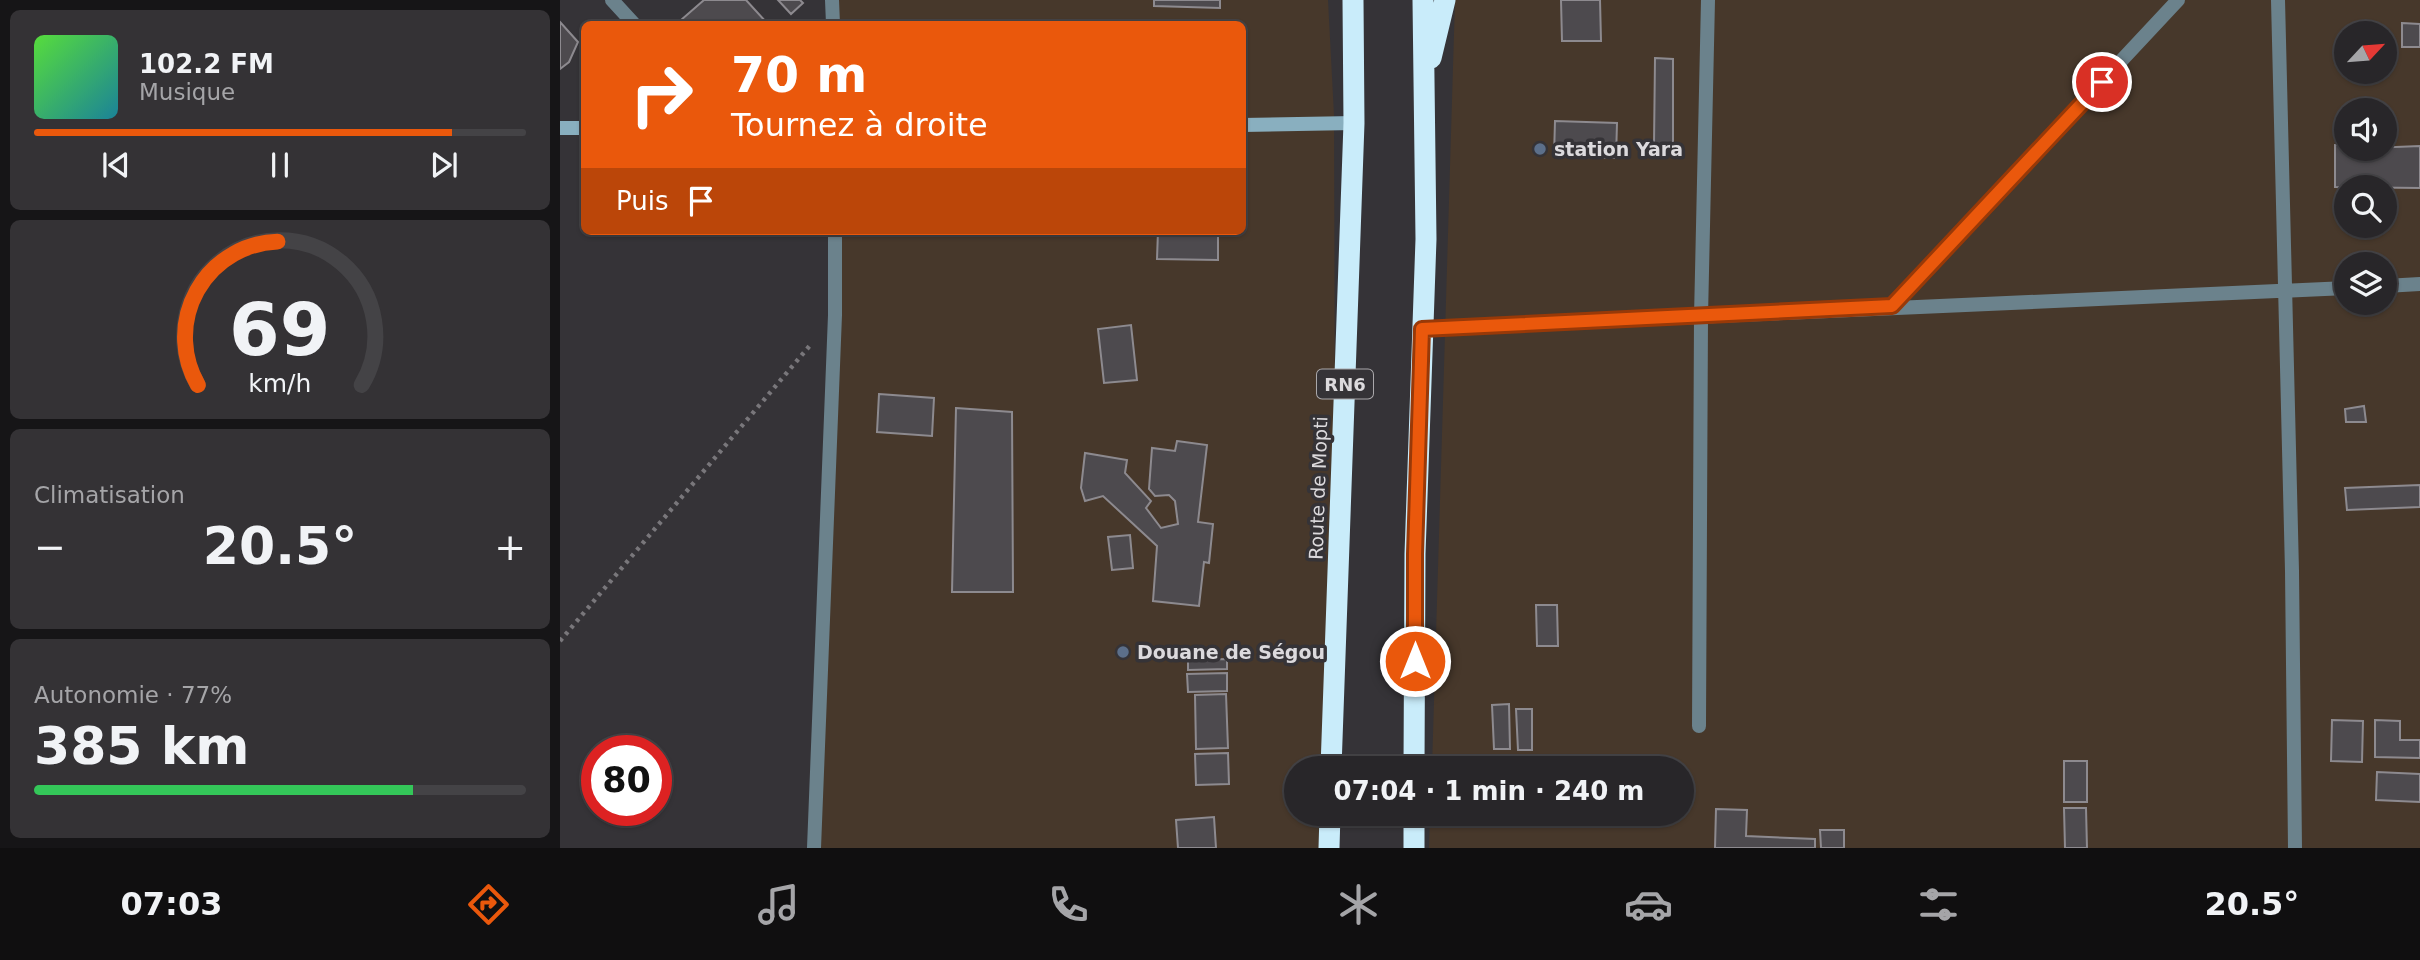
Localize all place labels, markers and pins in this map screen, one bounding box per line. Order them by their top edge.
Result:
pin [2072,52,2132,112]
place label: station Yara [1554,138,1683,160]
marker: station Yara [1532,141,1548,157]
place label: Douane de Ségou [1137,641,1325,663]
marker: Douane de Ségou [1115,644,1131,660]

